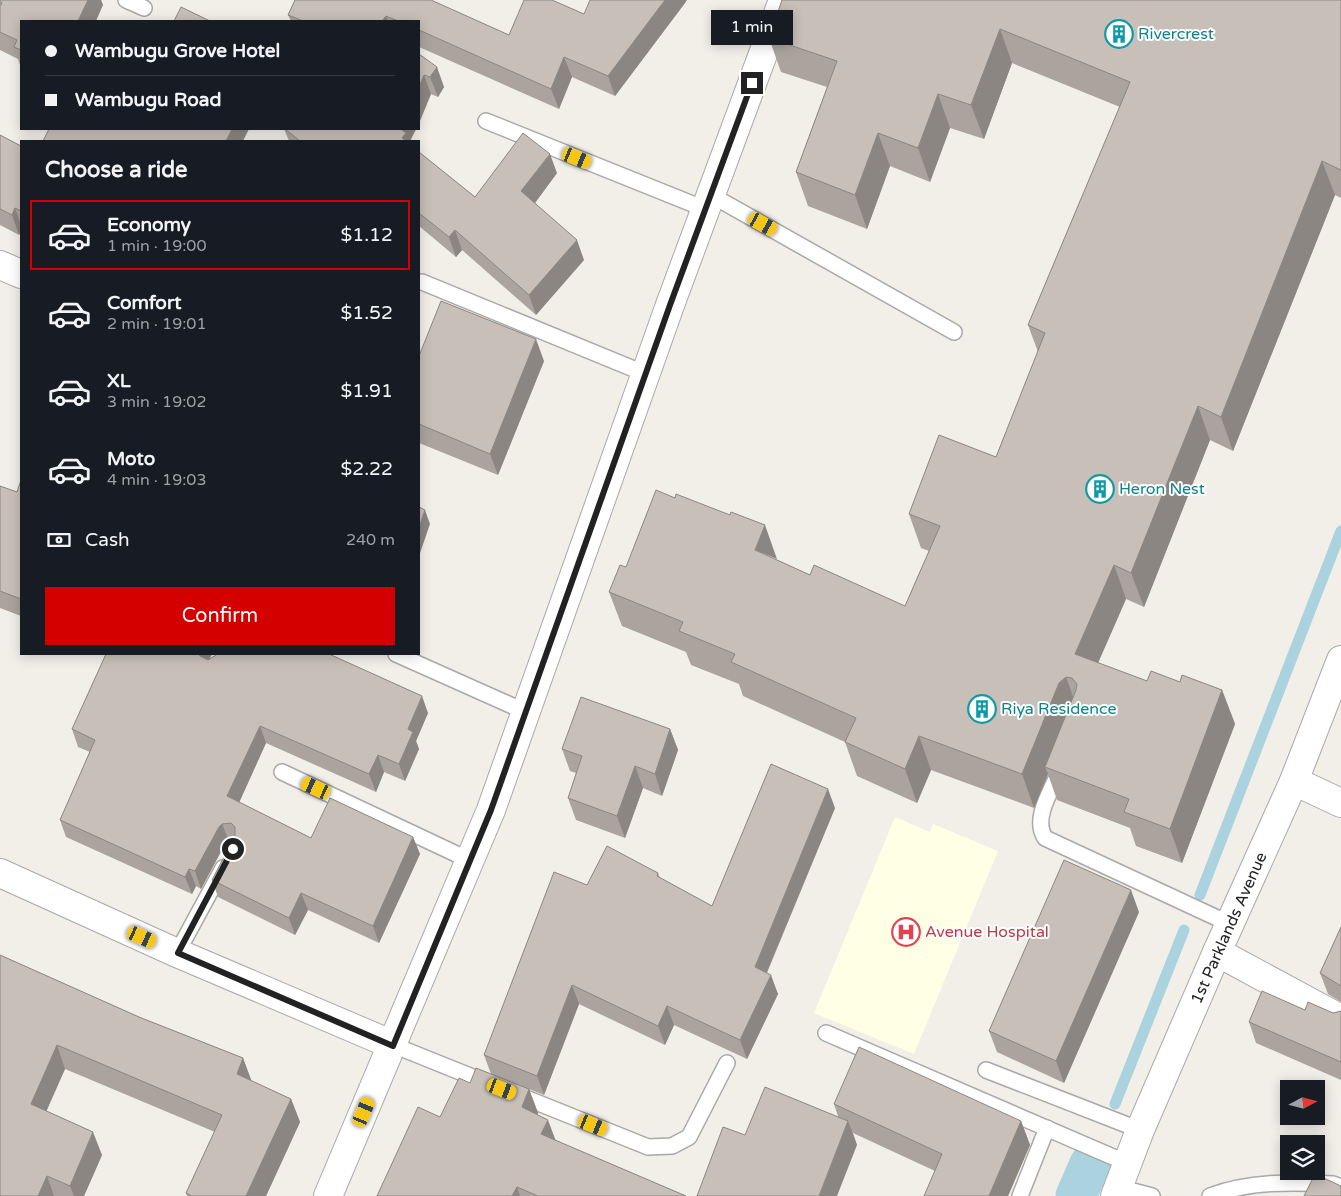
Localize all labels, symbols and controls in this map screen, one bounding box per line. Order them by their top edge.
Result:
callout: 1 min [711,11,793,46]
text: 1 min [731,17,773,37]
building icon: Rivercrest [1104,19,1134,49]
place label: Rivercrest [1138,24,1214,44]
text: Wambugu Grove Hotel [75,40,280,62]
route end [741,72,763,94]
text: Wambugu Road [75,89,221,111]
car [560,145,593,171]
text: Choose a ride [45,157,188,183]
car [746,210,779,238]
icon: car [47,213,92,258]
text: Economy [107,214,191,236]
text: $1.12 [341,224,393,246]
text: 1 min · 19:00 [107,236,206,256]
icon: car [47,291,92,336]
text: Comfort [107,292,181,314]
text: $1.52 [341,302,393,324]
text: 2 min · 19:01 [107,314,206,334]
icon: car [47,369,92,414]
text: XL [107,370,131,392]
text: $1.91 [341,380,393,402]
text: 3 min · 19:02 [107,392,206,412]
icon: car [47,447,92,492]
text: Moto [107,448,155,470]
text: $2.22 [341,458,393,480]
text: 4 min · 19:03 [107,470,206,490]
building icon: Heron Nest [1085,474,1115,504]
place label: Heron Nest [1119,479,1205,499]
icon: cash [45,526,73,554]
text: Cash [85,529,130,551]
text: 240 m [346,530,395,550]
button: Confirm [45,587,395,645]
building icon: Riya Residence [967,694,997,724]
place label: Riya Residence [1001,699,1117,719]
car [299,775,332,801]
route start [222,838,244,860]
street label: 1st Parklands Avenue [1187,849,1271,1007]
hospital icon: Avenue Hospital [891,917,921,947]
place label: Avenue Hospital [925,922,1049,942]
car [125,924,158,950]
car [485,1077,518,1101]
north arrow [1280,1080,1325,1125]
map controls [1280,1080,1325,1180]
car [351,1095,376,1129]
car [576,1112,609,1138]
button: layers [1280,1135,1325,1180]

